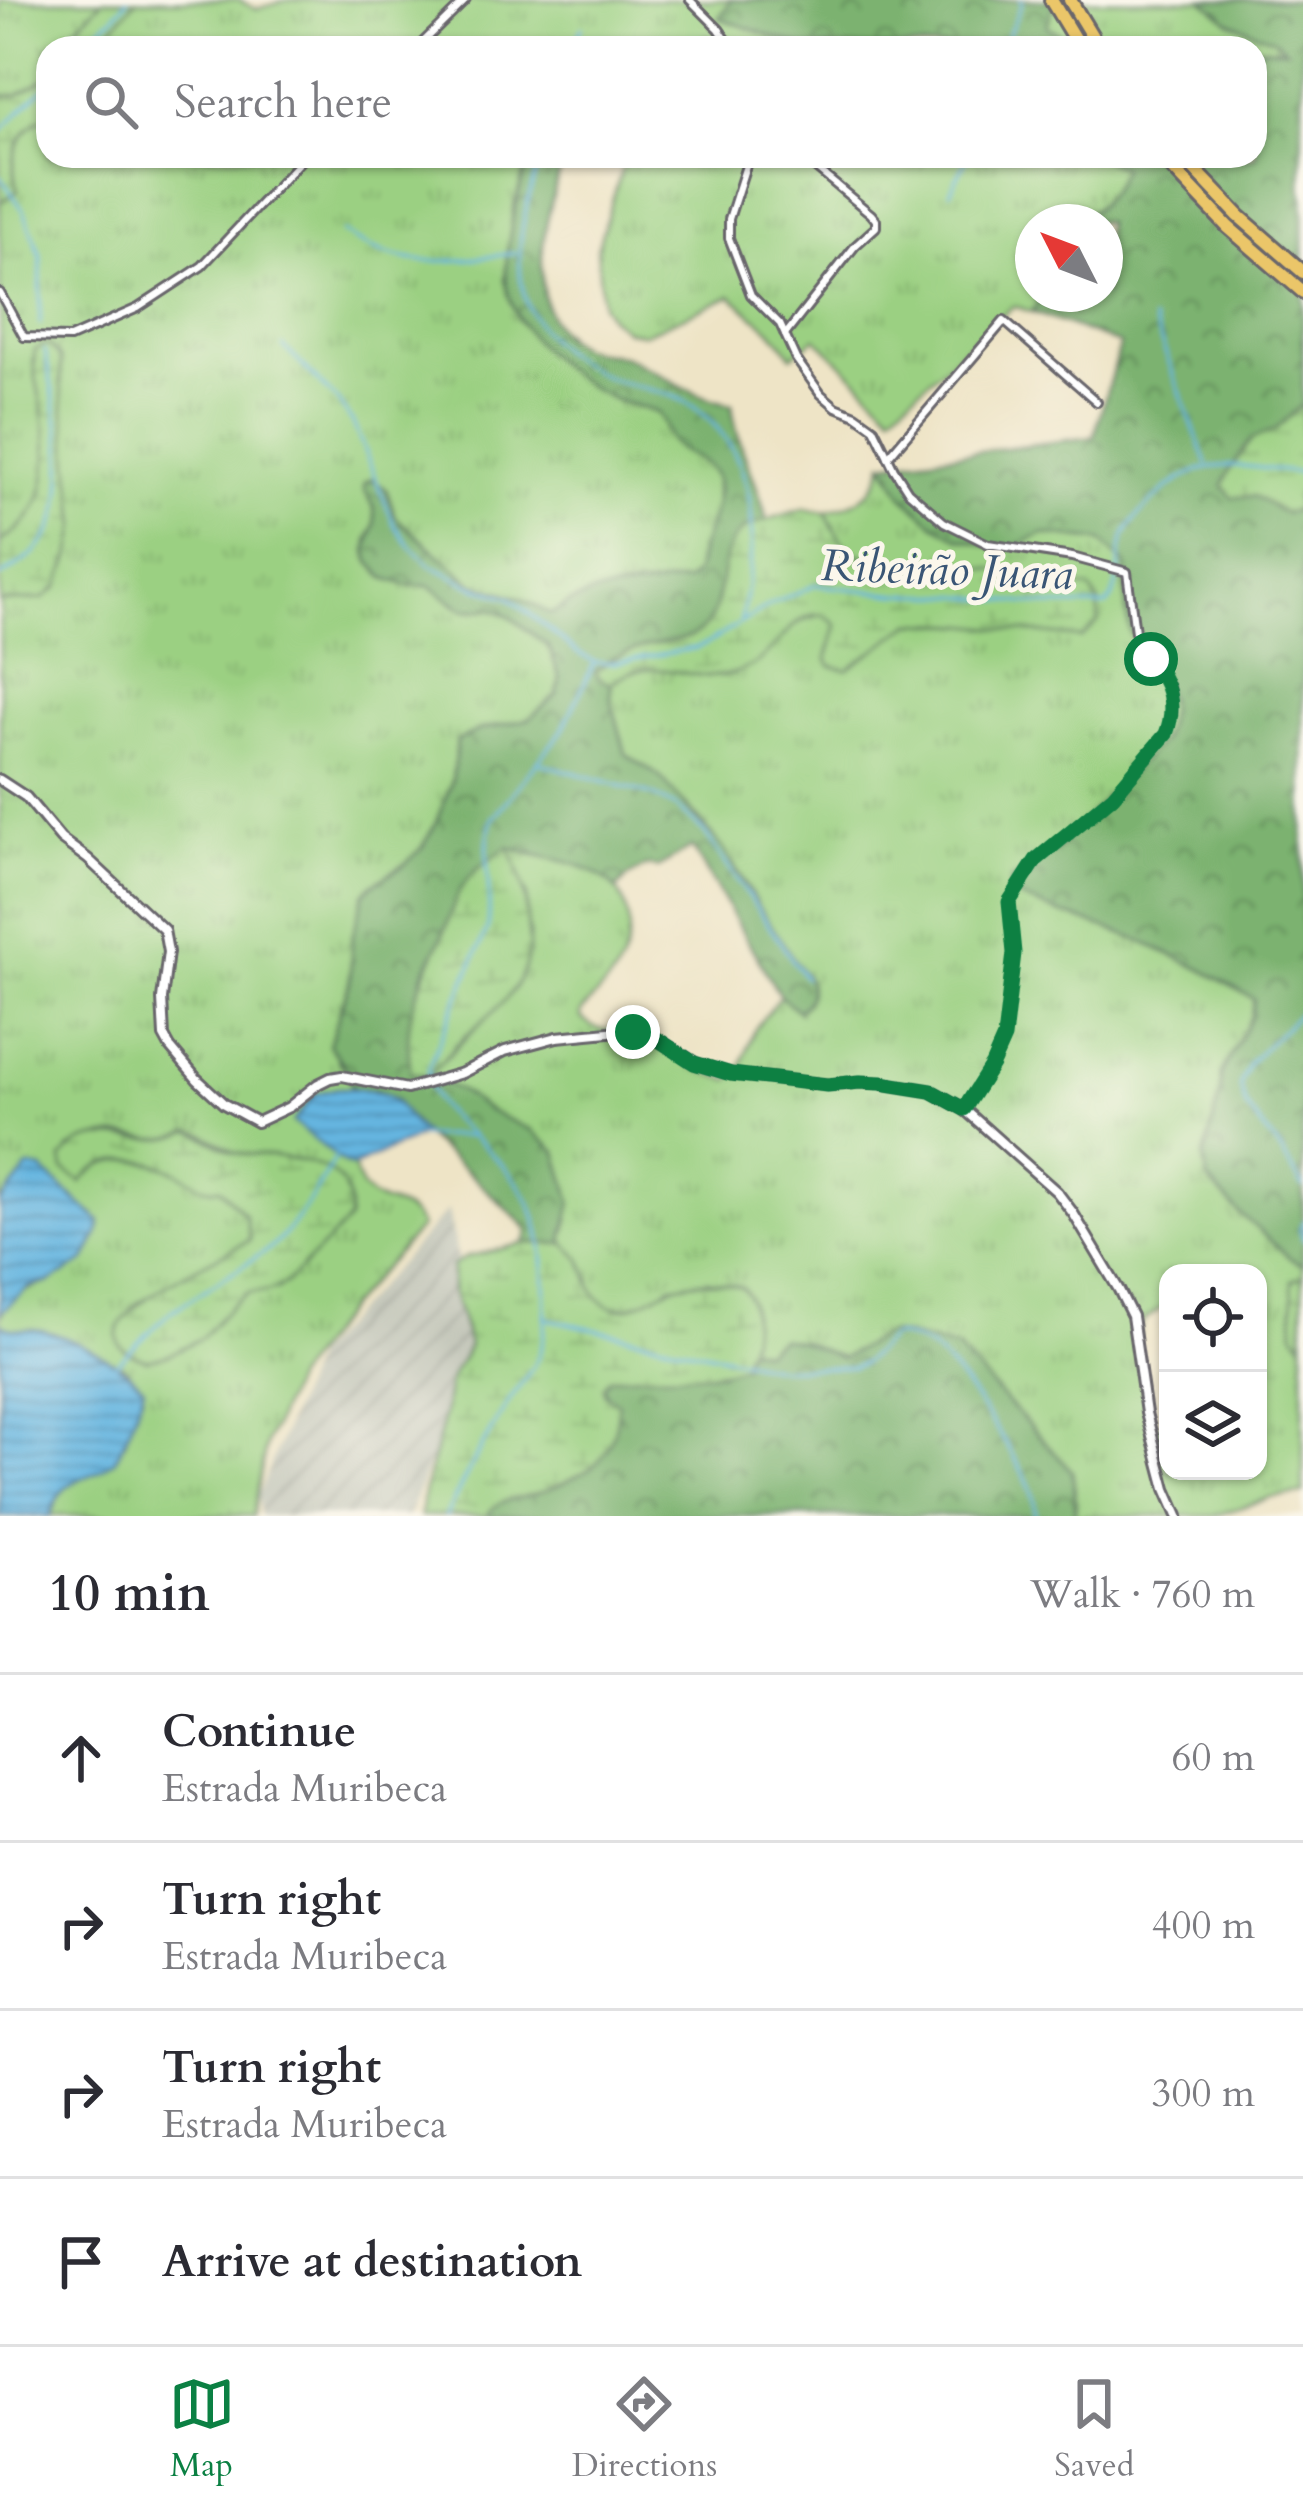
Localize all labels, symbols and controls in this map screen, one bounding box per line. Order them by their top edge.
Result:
search box [36,36,1267,168]
icon: search [78,69,144,135]
text: Search here [174,72,392,133]
north arrow [1015,204,1123,312]
water label: Ribeirão Juara [820,535,1074,605]
route start [1124,632,1178,686]
route end [606,1005,660,1059]
map controls [1159,1264,1267,1480]
button: locate [1159,1264,1267,1372]
button: layers [1159,1372,1267,1480]
text: 10 min [48,1559,210,1629]
text: Walk · 760 m [1030,1568,1255,1621]
text: Continue [162,1701,356,1762]
icon: ahead [48,1725,114,1791]
text: 60 m [1172,1731,1255,1784]
text: Estrada Muribeca [162,1762,447,1815]
text: Turn right [162,1869,381,1930]
icon: right [48,1893,114,1959]
text: 400 m [1152,1899,1255,1952]
text: Estrada Muribeca [162,1930,447,1983]
text: Turn right [162,2037,381,2098]
icon: right [48,2061,114,2127]
text: 300 m [1152,2067,1255,2120]
text: Estrada Muribeca [162,2098,447,2151]
icon: arrive [48,2229,114,2295]
text: Arrive at destination [162,2231,582,2292]
tab: Map [169,2371,235,2488]
tab: Directions [572,2371,717,2488]
tab: Saved [1054,2371,1134,2488]

